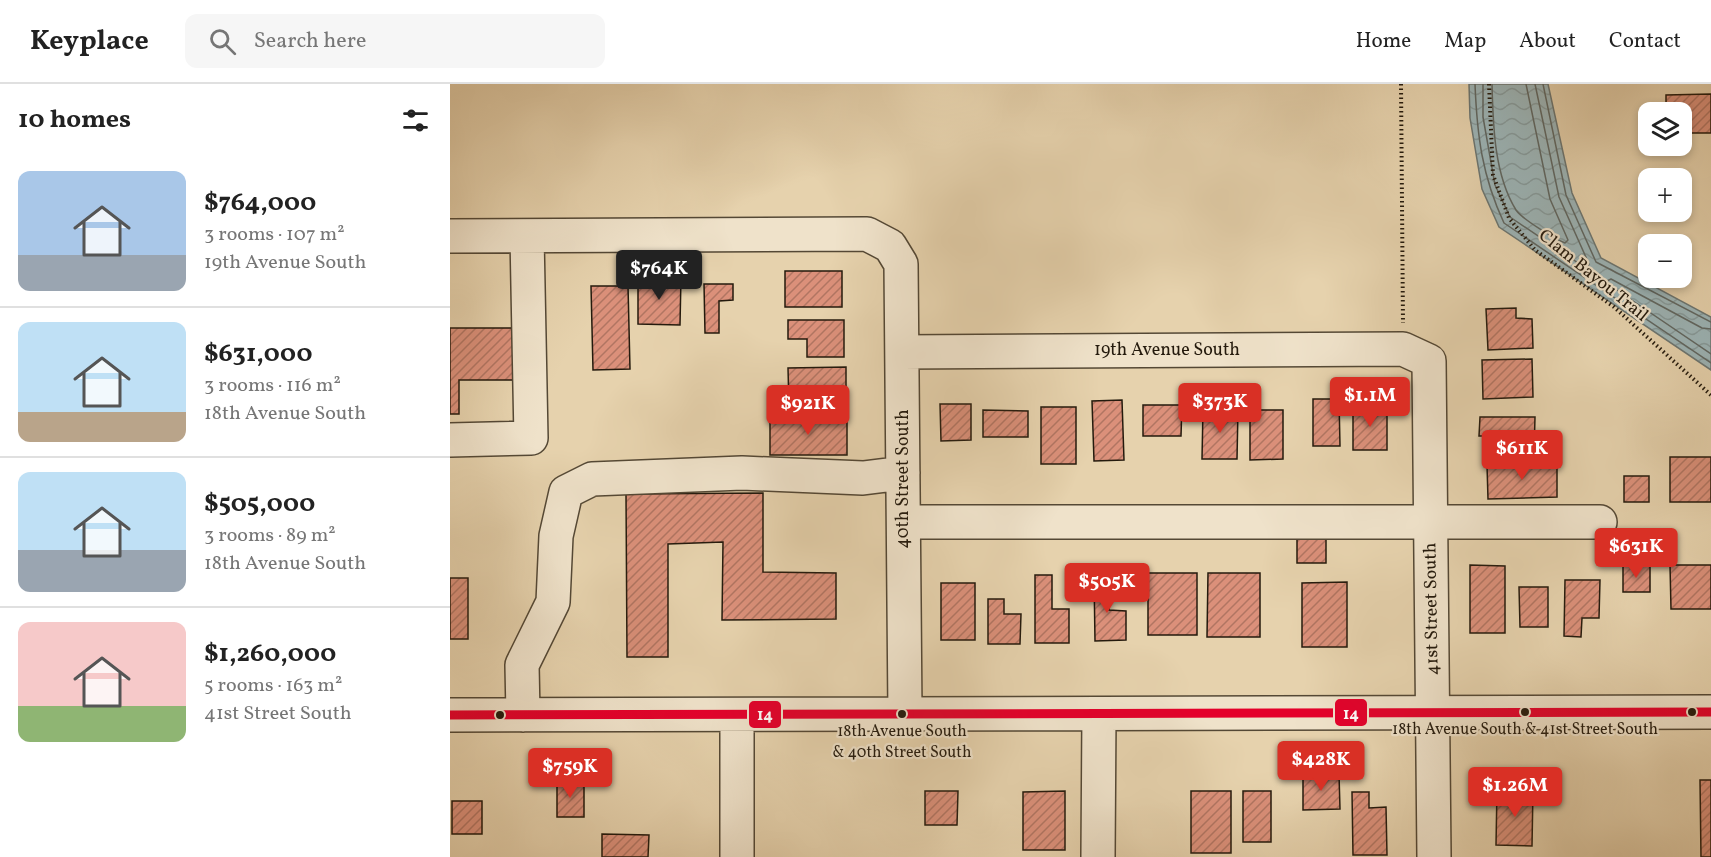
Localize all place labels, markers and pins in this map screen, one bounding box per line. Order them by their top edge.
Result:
pin: $764K [617,250,701,301]
pin: $1.1M [1328,377,1412,428]
pin: $373K [1178,383,1262,434]
pin: $921K [766,385,850,436]
pin: $611K [1480,430,1564,481]
pin: $631K [1594,528,1678,579]
pin: $505K [1065,563,1149,614]
marker: 18th Avenue South & 41st Street South [1519,706,1531,718]
unlabelled marker [1686,706,1698,718]
marker: 18th Avenue South & 40th Street South [896,708,908,720]
unlabelled marker [494,709,506,721]
place label: 18th Avenue South & 41st Street South [1392,719,1658,741]
place label: 18th Avenue South & 40th Street South [833,721,971,764]
pin: $428K [1279,741,1363,792]
pin: $759K [528,748,612,799]
pin: $1.26M [1466,767,1564,818]

